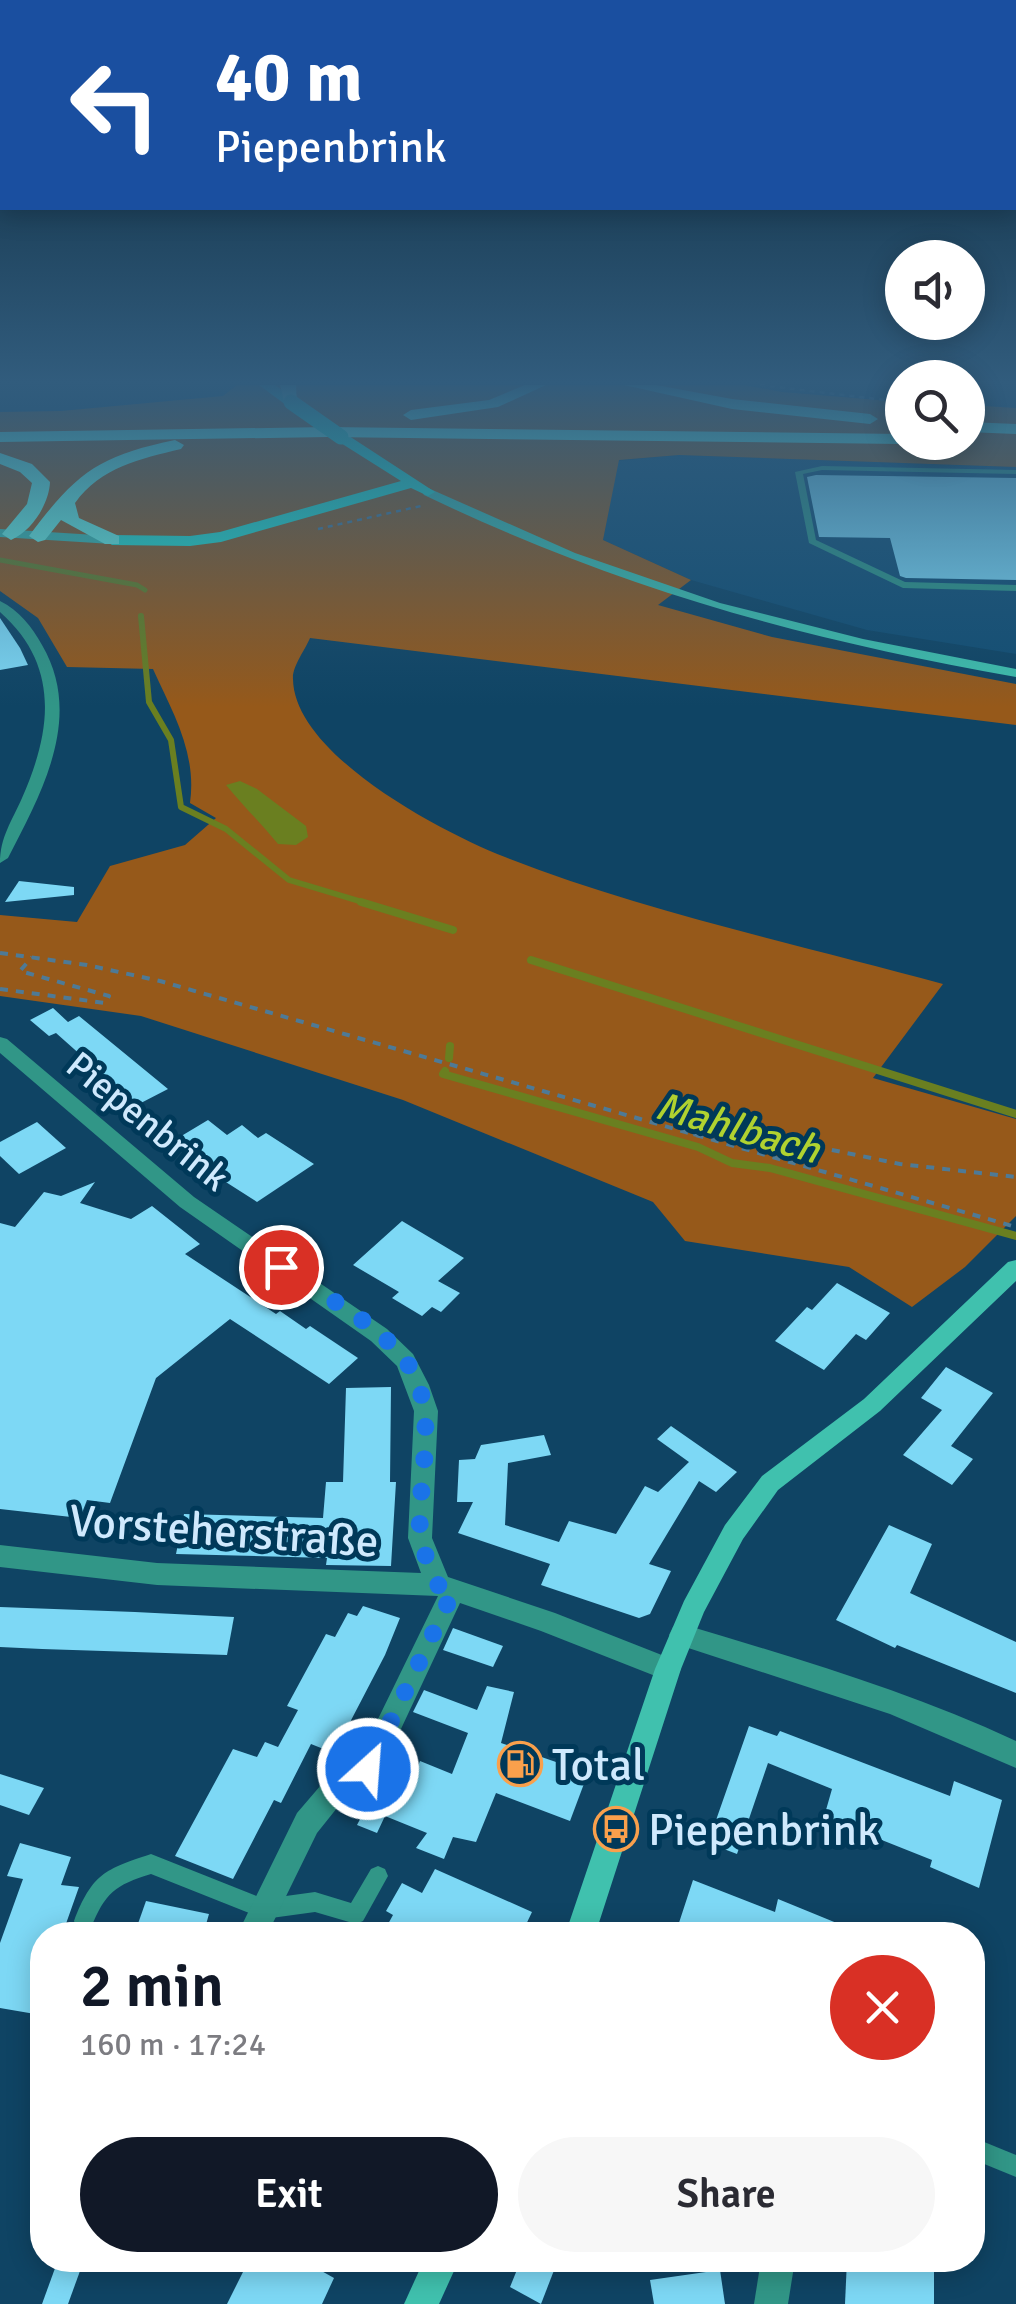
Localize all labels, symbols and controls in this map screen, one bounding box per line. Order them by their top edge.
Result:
text: 40 m [215,34,363,120]
icon: left [50,40,180,170]
text: Piepenbrink [215,120,447,175]
map controls [885,240,985,460]
button: sound [885,240,985,340]
button: search [885,360,985,460]
street label: Piepenbrink [57,1042,238,1201]
water label: Mahlbach [650,1081,827,1175]
pin [239,1225,324,1310]
icon: arrive [254,1240,309,1295]
street label: Vorsteherstraße [67,1493,380,1570]
position arrow [316,1717,420,1821]
place label: Total [552,1738,645,1793]
fuel station icon: Total [497,1741,543,1787]
place label: Piepenbrink [648,1803,880,1858]
bus stop icon: Piepenbrink [593,1806,639,1852]
text: 2 min [80,1950,224,2024]
button: close [830,1955,935,2060]
text: 160 m · 17:24 [80,2025,266,2064]
button: Exit [80,2137,498,2252]
button: Share [518,2137,935,2252]

